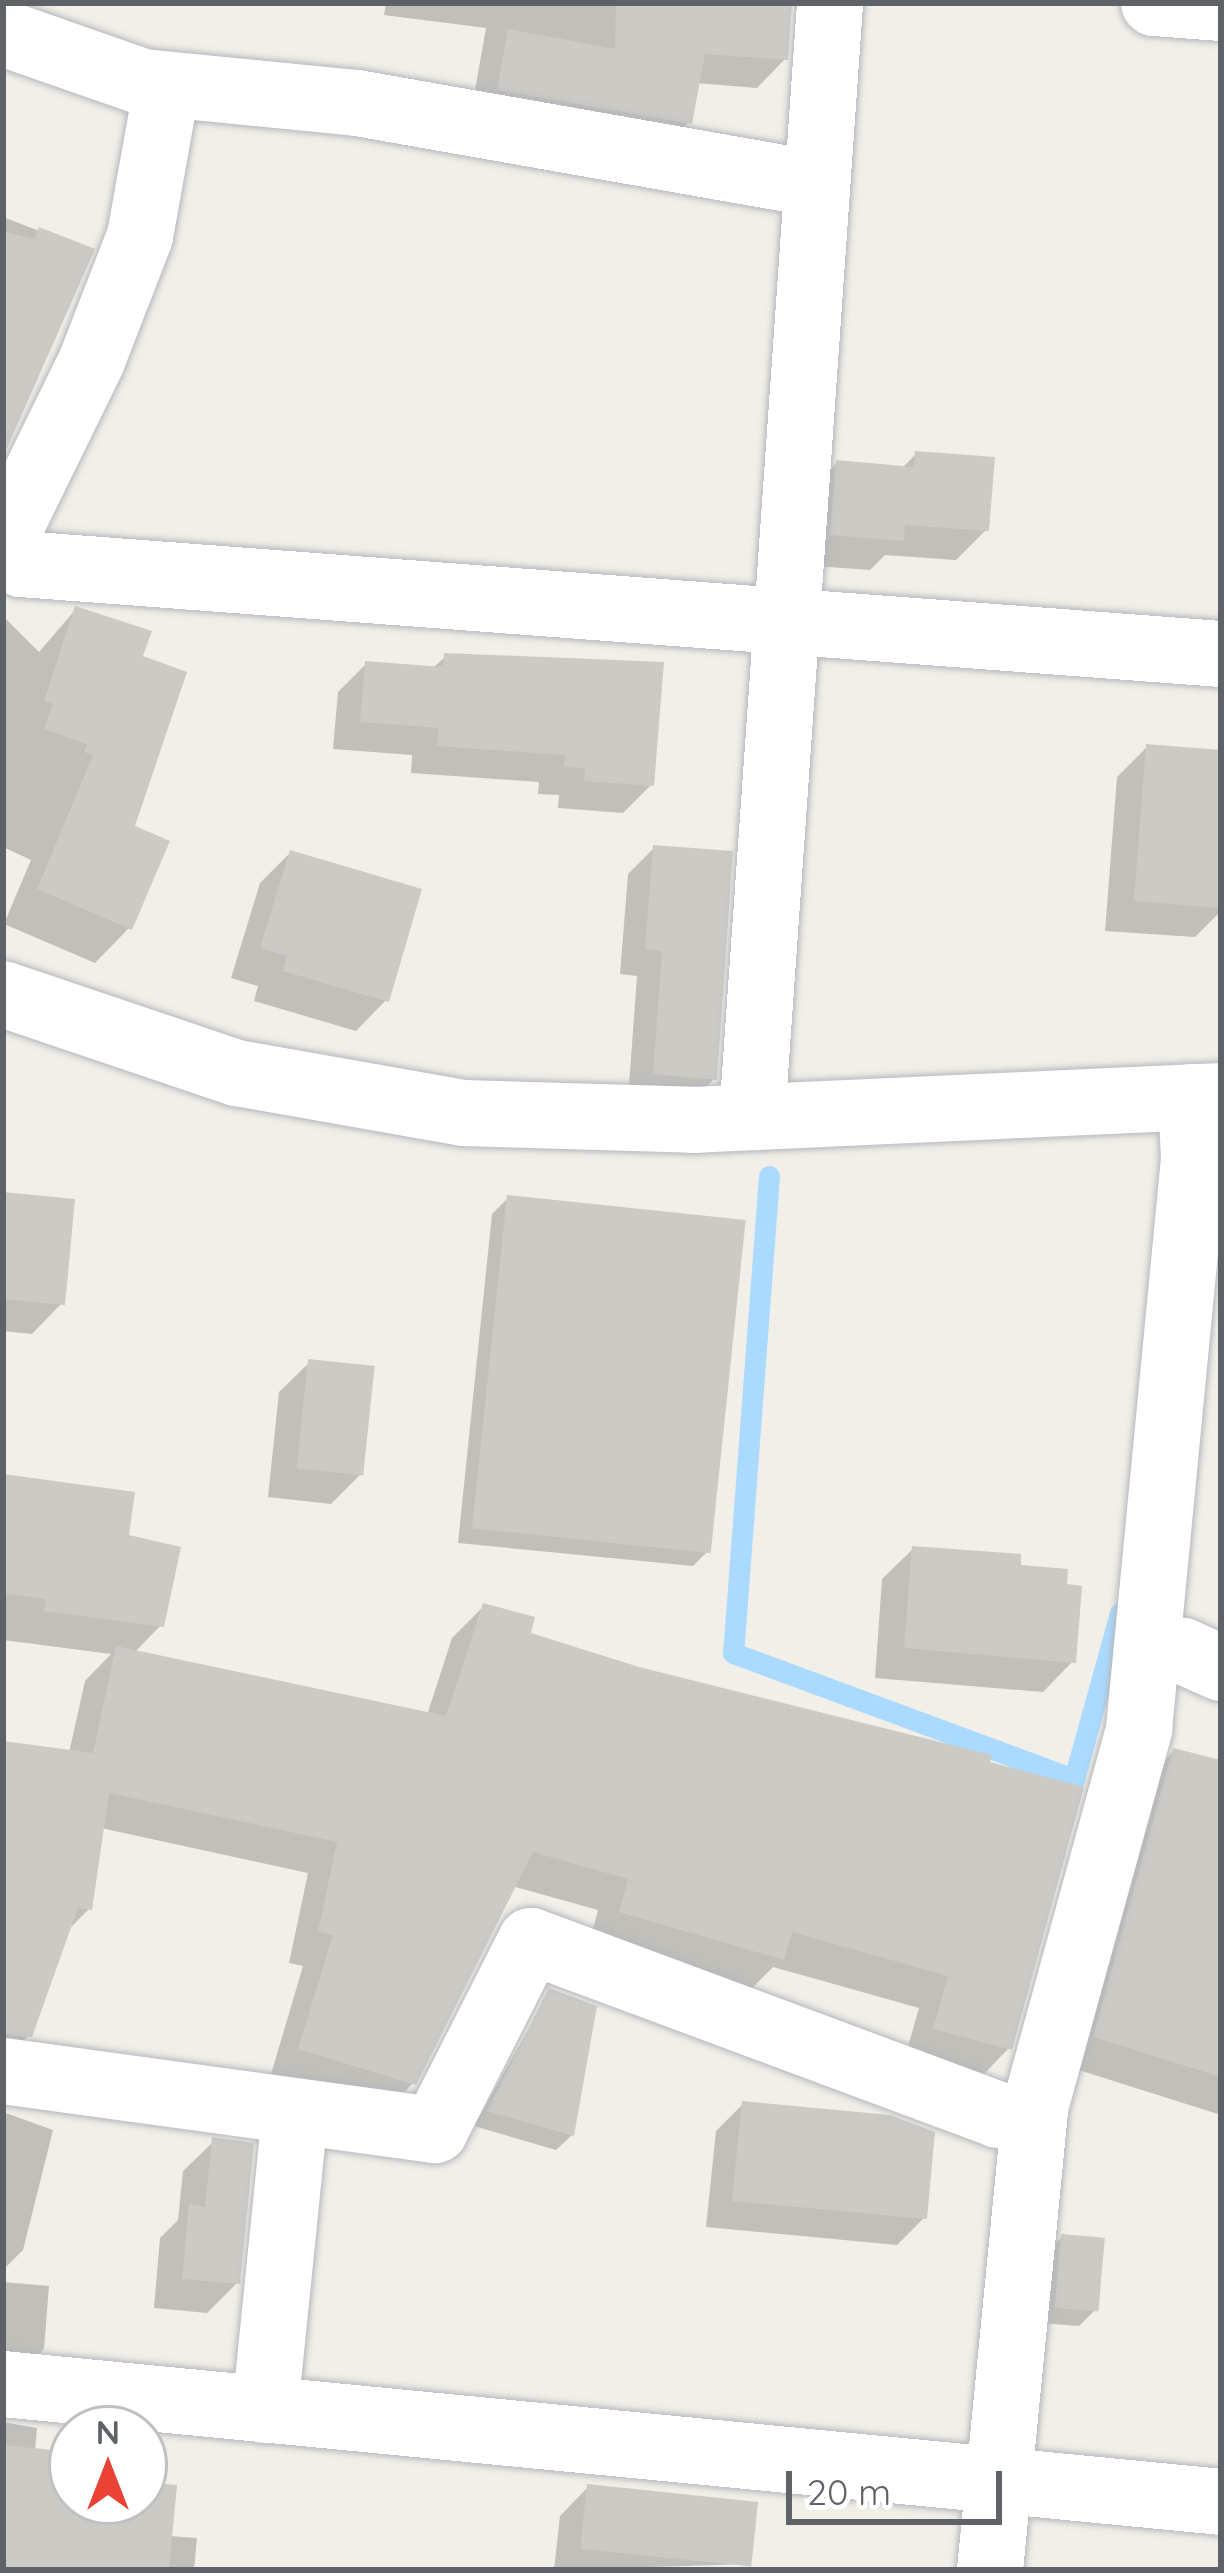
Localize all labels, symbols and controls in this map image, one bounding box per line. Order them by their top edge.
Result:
north arrow [48,2405,168,2525]
text: N [96,2411,120,2452]
scale bar [792,2447,1008,2521]
text: 20 m [807,2469,891,2514]

